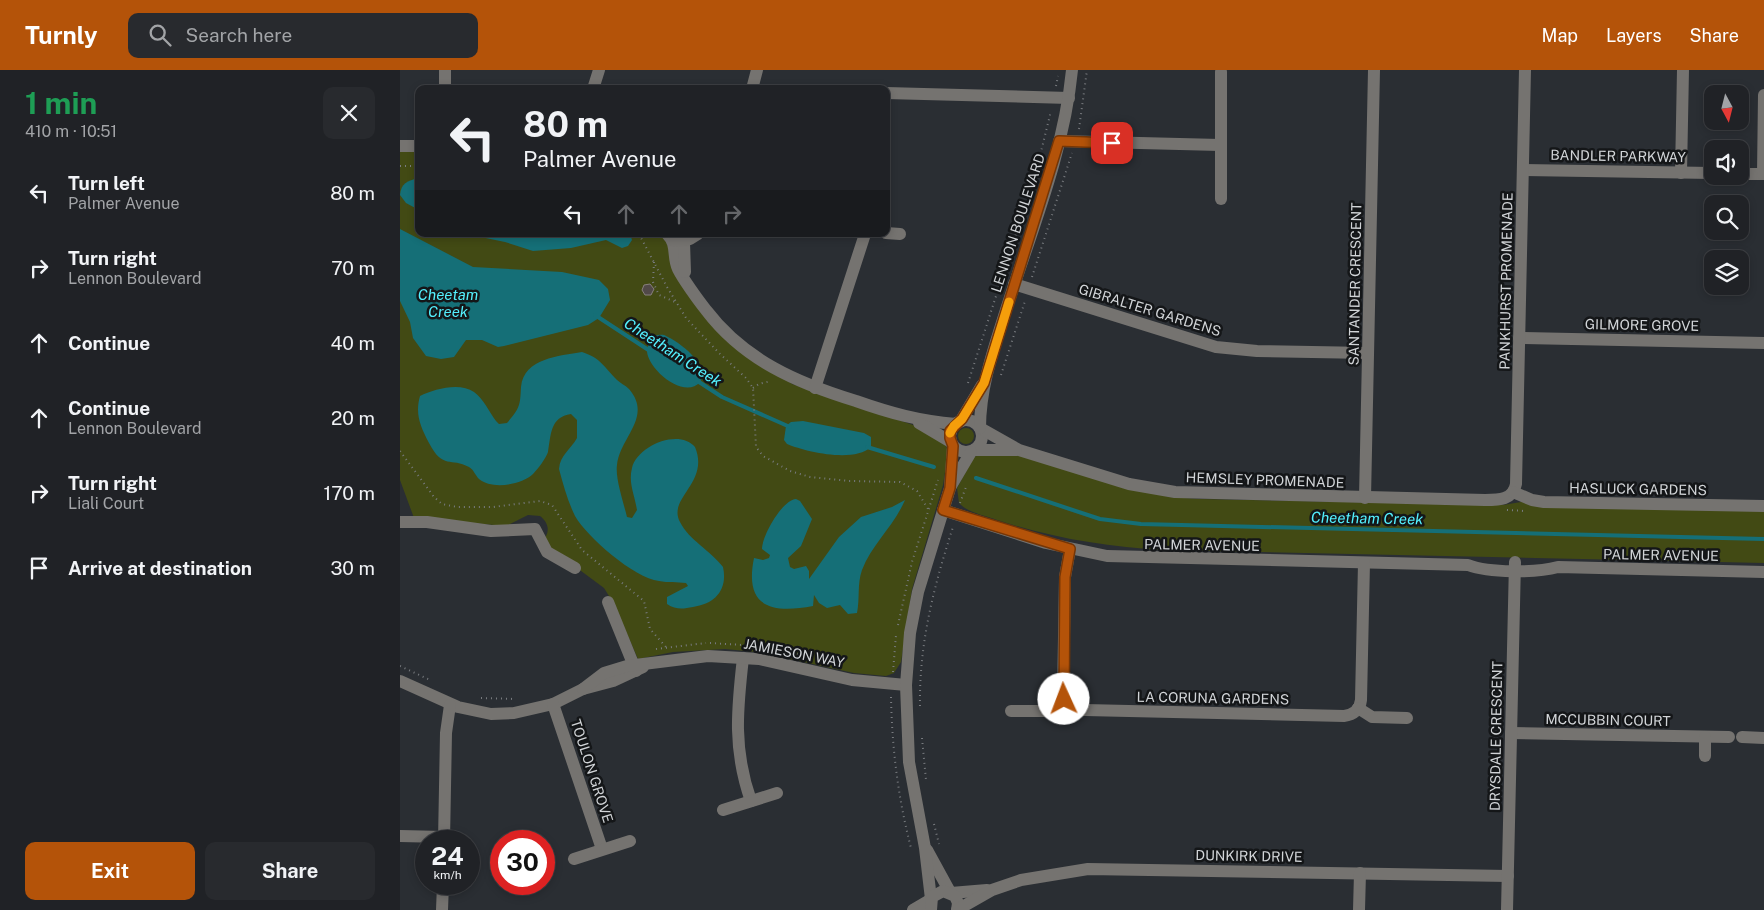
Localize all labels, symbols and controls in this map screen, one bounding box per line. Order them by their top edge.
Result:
search box [128,13,478,58]
text: Turnly [25,21,98,49]
icon: search [146,21,174,49]
text: Search here [186,24,292,46]
text: Map [1542,25,1578,46]
text: Layers [1606,25,1662,46]
text: Share [1690,25,1739,46]
text: 1 min [25,85,97,121]
north arrow [1704,85,1749,130]
map controls [1704,85,1749,295]
button: close [323,87,375,139]
text: 80 m [523,104,608,145]
icon: left [440,105,505,170]
text: 410 m · 10:51 [25,122,117,141]
pin [1091,122,1133,164]
icon: arrive [1098,129,1126,157]
button: sound [1704,140,1749,185]
text: Palmer Avenue [523,146,677,172]
street label: BANDLER PARKWAY [1550,147,1686,165]
street label: LENNON BOULEVARD [988,151,1048,295]
text: Turn left [68,172,145,194]
icon: left [25,179,53,207]
text: 80 m [330,182,375,204]
street label: PANKHURST PROMENADE [1496,192,1516,370]
text: Palmer Avenue [68,194,180,213]
button: search [1704,195,1749,240]
icon: left [559,200,587,228]
icon: ahead [612,200,640,228]
icon: ahead [665,200,693,228]
icon: right [718,200,746,228]
street label: SANTANDER CRESCENT [1346,202,1364,366]
text: Turn right [68,247,157,269]
button: layers [1704,250,1749,295]
icon: right [25,254,53,282]
text: 70 m [331,257,375,279]
text: Lennon Boulevard [68,269,202,288]
street label: GIBRALTER GARDENS [1077,281,1223,339]
water label: Cheetam Creek [418,286,478,320]
water label: Cheetham Creek [621,314,726,390]
street label: GILMORE GROVE [1585,316,1699,334]
icon: ahead [25,329,53,357]
text: Continue [68,332,150,354]
text: 40 m [330,332,375,354]
text: Continue [68,397,150,419]
icon: ahead [25,404,53,432]
text: 20 m [331,407,375,429]
text: Lennon Boulevard [68,419,202,438]
street label: HEMSLEY PROMENADE [1185,469,1345,491]
text: Turn right [68,472,157,494]
icon: right [25,479,53,507]
street label: HASLUCK GARDENS [1569,480,1707,498]
text: 170 m [324,482,375,504]
text: Liali Court [68,494,144,513]
water label: Cheetham Creek [1311,509,1424,527]
street label: PALMER AVENUE [1144,536,1260,554]
street label: PALMER AVENUE [1603,546,1719,564]
icon: arrive [25,554,53,582]
text: Arrive at destination [68,557,252,579]
text: 30 m [330,557,375,579]
street label: JAMIESON WAY [742,635,846,671]
street label: DRYSDALE CRESCENT [1487,661,1505,811]
position arrow [1037,672,1089,724]
street label: LA CORUNA GARDENS [1137,689,1289,707]
street label: MCCUBBIN COURT [1545,711,1671,729]
street label: TOULON GROVE [568,717,616,825]
speed limit sign: 30 [490,830,555,895]
text: 24 [431,841,464,871]
button: Exit [25,842,195,900]
button: Share [205,842,375,900]
street label: DUNKIRK DRIVE [1195,847,1303,865]
text: km/h [433,868,462,882]

